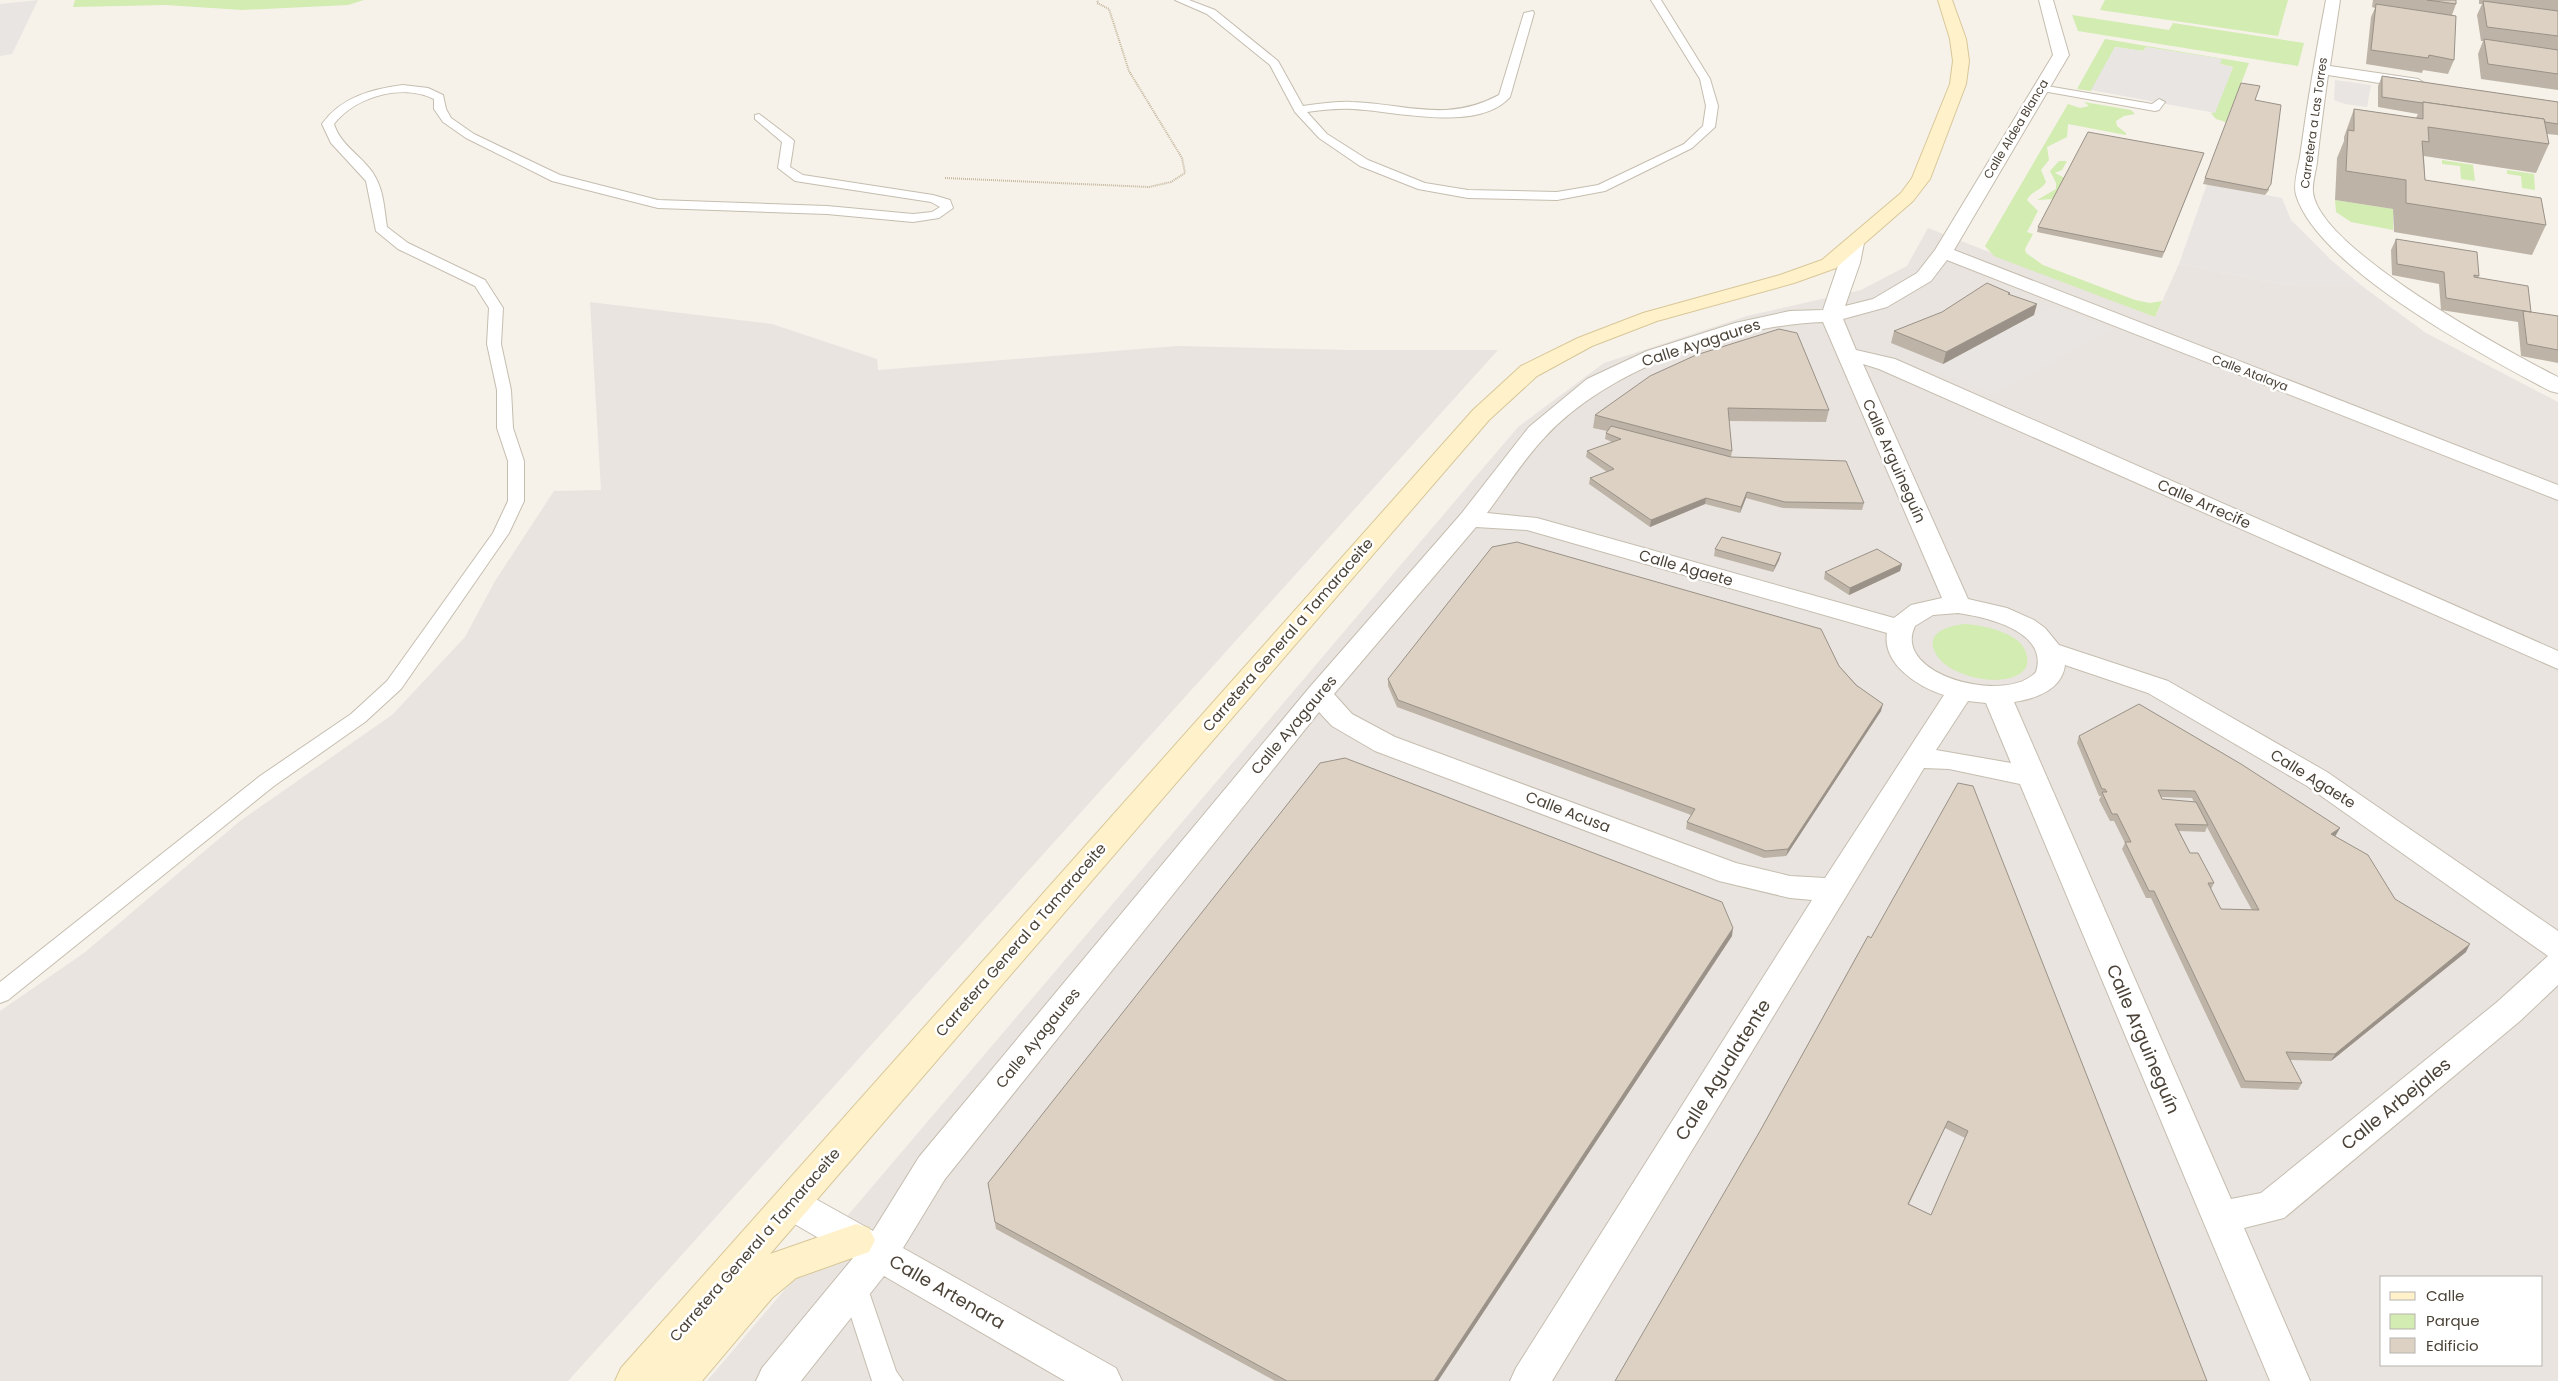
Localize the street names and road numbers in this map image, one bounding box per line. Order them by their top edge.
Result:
street label: Carretera a Las Torres [2296,56,2331,190]
street label: Calle Aldea Blanca [1979,76,2052,182]
street label: Calle Ayagaures [1639,313,1763,372]
street label: Calle Atalaya [2210,350,2291,395]
street label: Calle Arguineguín [1858,396,1931,526]
street label: Calle Arrecife [2154,474,2254,533]
street label: Carretera General a Tamaraceite [1197,533,1378,736]
street label: Calle Agaete [1637,544,1736,591]
street label: Calle Ayagaures [1246,670,1342,779]
street label: Calle Agaete [2267,744,2360,813]
street label: Calle Acusa [1523,786,1614,837]
street label: Carretera General a Tamaraceite [930,838,1111,1041]
street label: Calle Arguineguín [2101,960,2186,1117]
street label: Calle Ayagaures [991,983,1085,1092]
street label: Calle Agualatente [1669,994,1776,1145]
street label: Calle Arbejales [2335,1052,2456,1156]
street label: Carretera General a Tamaraceite [664,1143,845,1346]
street label: Calle Artenara [885,1248,1010,1335]

